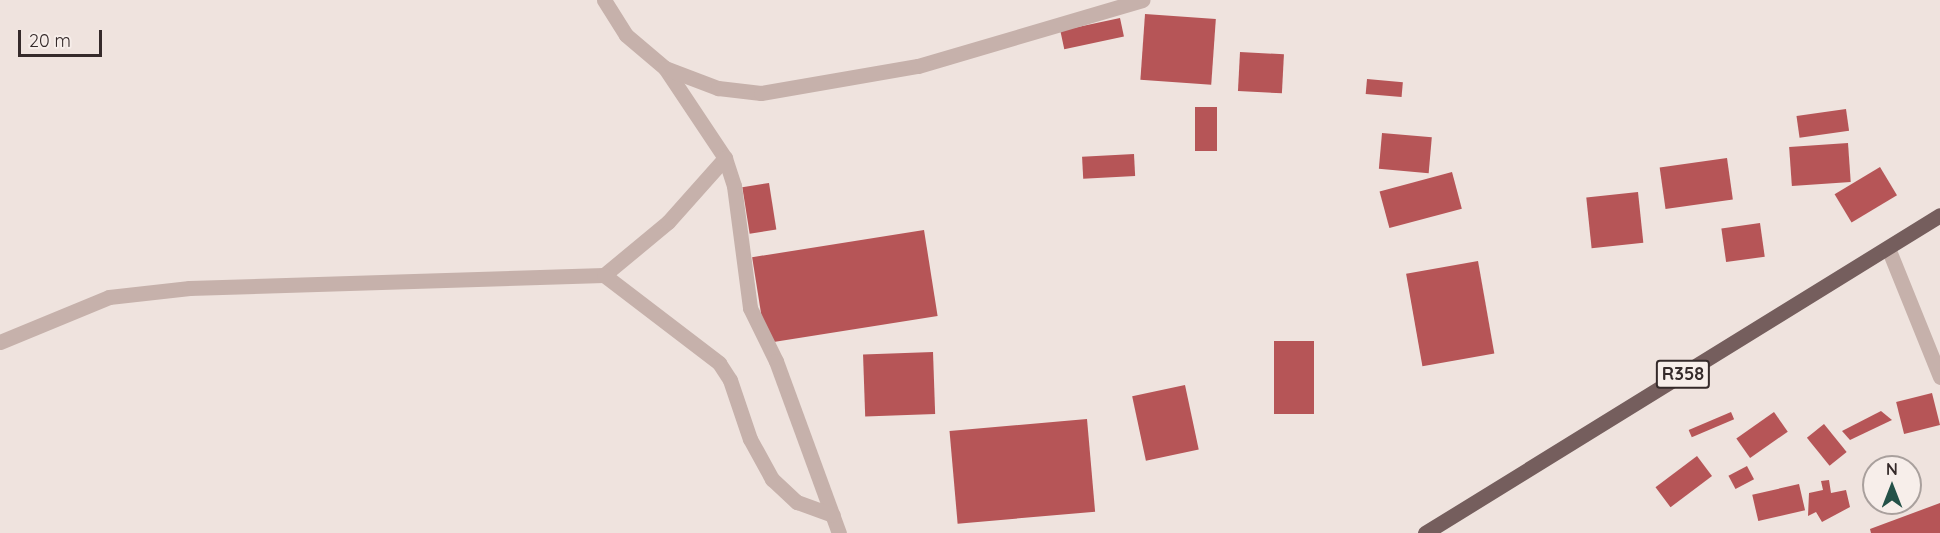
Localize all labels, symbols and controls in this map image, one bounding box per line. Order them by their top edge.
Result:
scale bar [21,18,105,56]
text: 20 m [29,29,71,52]
road number: R358 [1654,359,1712,389]
north arrow [1862,455,1922,515]
text: N [1886,459,1898,479]

